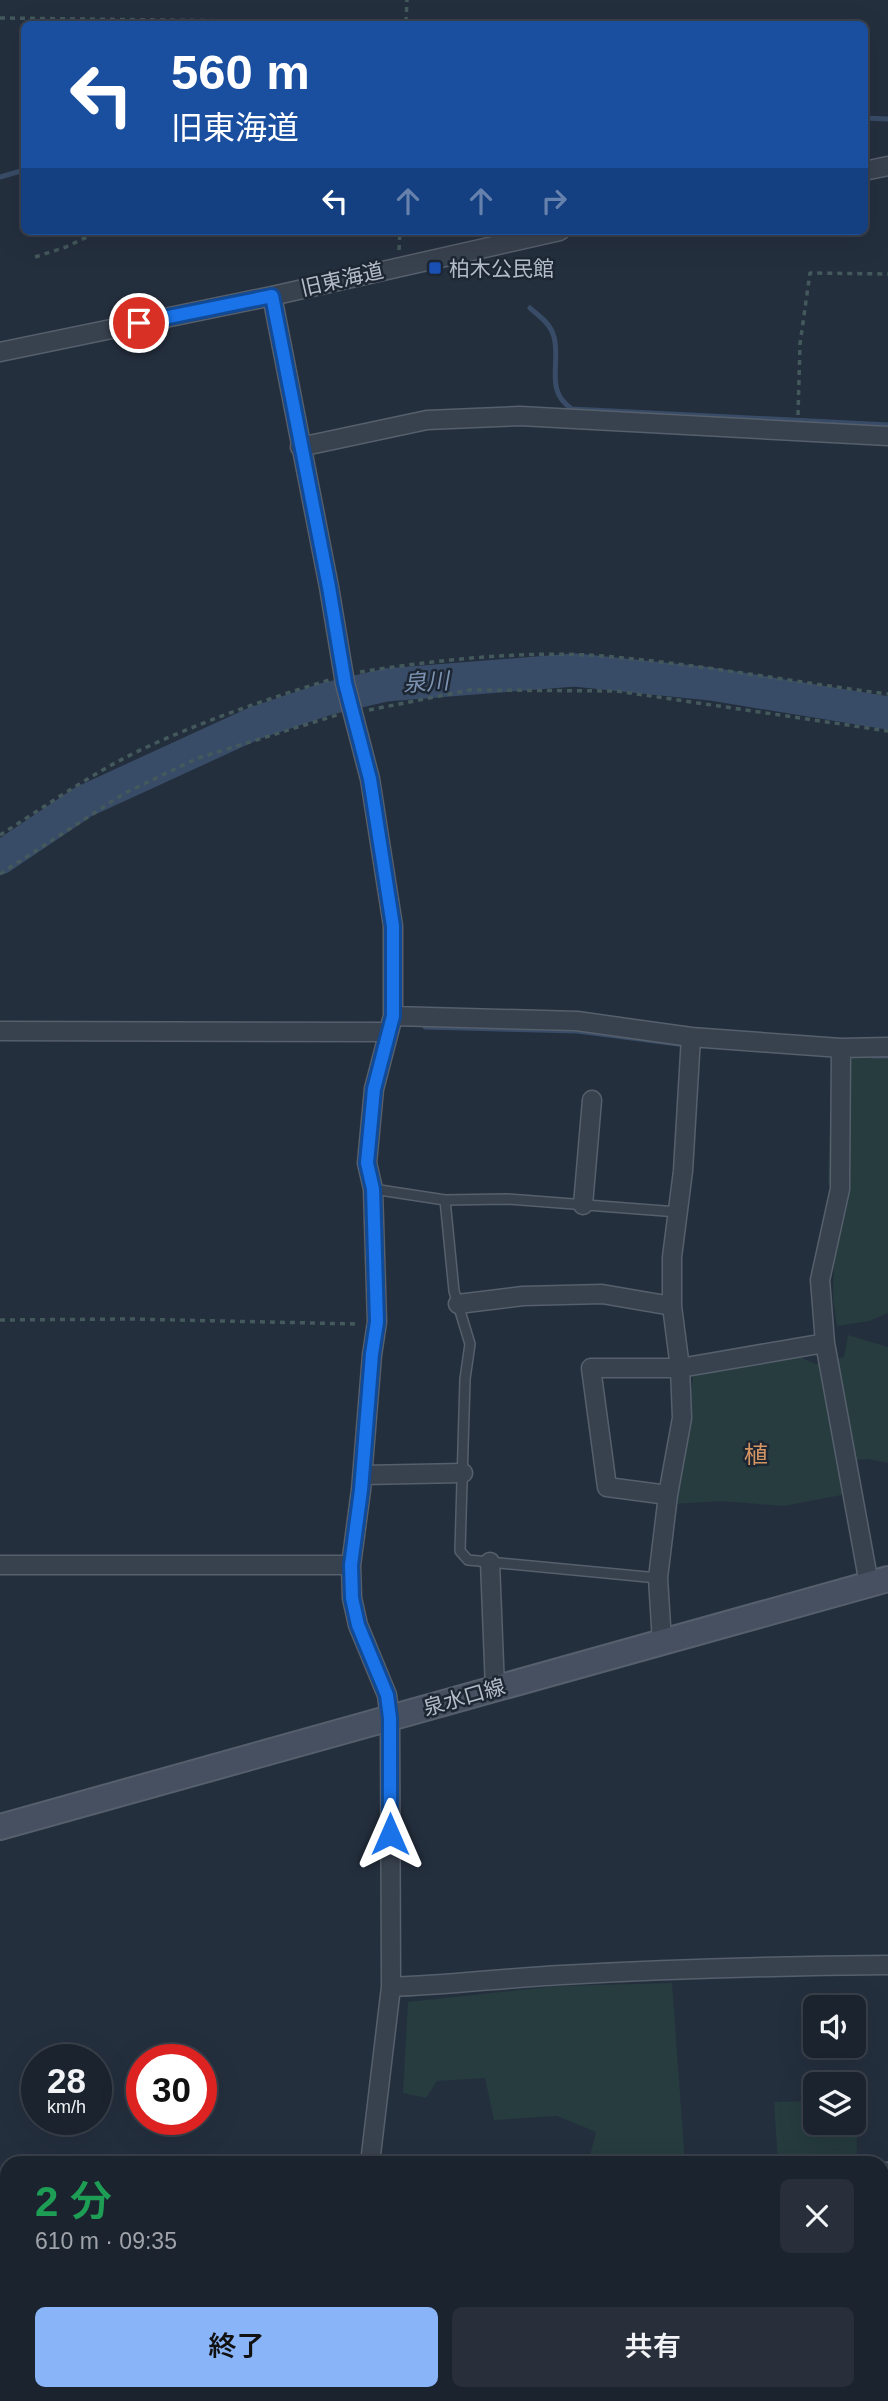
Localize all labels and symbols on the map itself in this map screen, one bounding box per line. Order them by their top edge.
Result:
place label: 柏木公民館 [449,257,554,280]
street label: 旧東海道 [298,258,386,300]
marker: 柏木公民館 [427,260,443,276]
pin [109,293,169,353]
water label: 泉川 [402,667,453,697]
district label: 植 [744,1441,768,1468]
street label: 泉水口線 [420,1674,508,1720]
position arrow [353,1797,427,1871]
speed limit sign: 30 [126,2044,217,2135]

